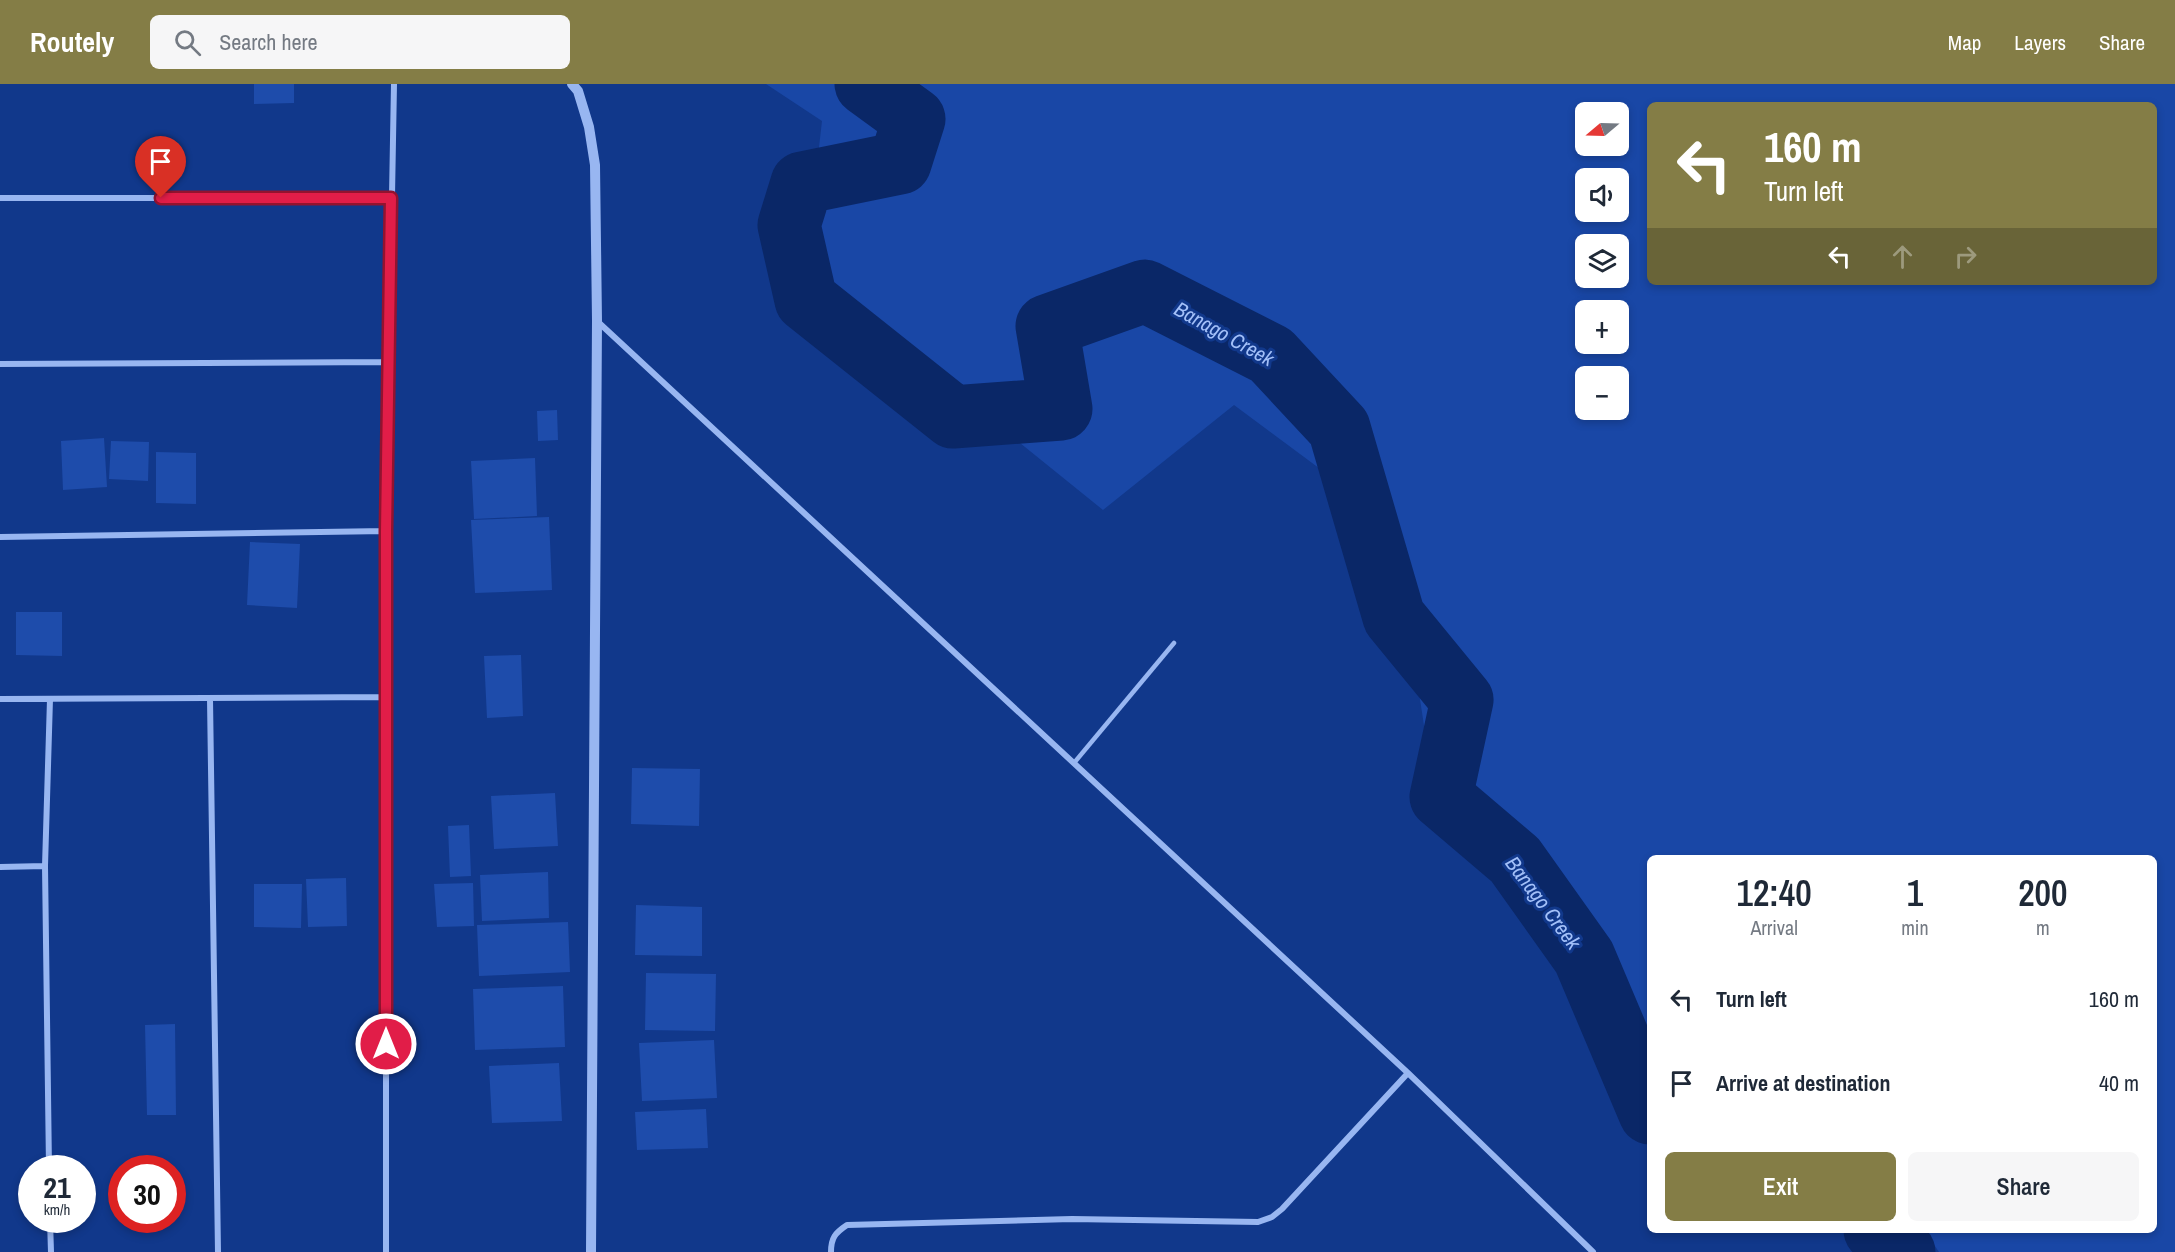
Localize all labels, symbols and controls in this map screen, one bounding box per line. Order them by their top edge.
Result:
search box [150,15,570,69]
text: Routely [30,23,114,61]
icon: search [171,26,204,59]
text: Search here [219,27,317,57]
text: Map [1948,28,1981,57]
text: Layers [2014,28,2066,57]
text: Share [2099,28,2145,57]
north arrow [1575,102,1629,156]
map controls [1575,102,1629,420]
text: 160 m [1764,119,1862,175]
icon: left [1665,126,1743,204]
pin [135,136,186,198]
icon: arrive [144,145,177,178]
button: sound [1575,168,1629,222]
text: Turn left [1764,173,1843,209]
button: layers [1575,234,1629,288]
icon: left [1823,240,1856,273]
icon: ahead [1886,240,1919,273]
icon: right [1949,240,1982,273]
water label: Banago Creek [1169,294,1281,374]
button: + [1575,300,1629,354]
button: − [1575,366,1629,420]
water label: Banago Creek [1499,850,1589,956]
text: 12:40 [1737,869,1812,917]
text: 1 [1907,869,1923,917]
text: 200 [2018,869,2067,917]
text: Arrival [1750,914,1798,941]
text: min [1901,914,1929,941]
text: m [2036,914,2050,941]
icon: left [1665,983,1698,1016]
text: Turn left [1716,984,1787,1014]
text: 160 m [2089,984,2139,1014]
position arrow [354,1012,418,1076]
icon: arrive [1665,1067,1698,1100]
text: Arrive at destination [1716,1068,1890,1098]
text: 40 m [2099,1068,2139,1098]
button: Exit [1665,1152,1896,1221]
button: Share [1908,1152,2139,1221]
speed limit sign: 30 [108,1155,186,1233]
text: 21 [43,1167,71,1207]
text: km/h [44,1199,70,1220]

